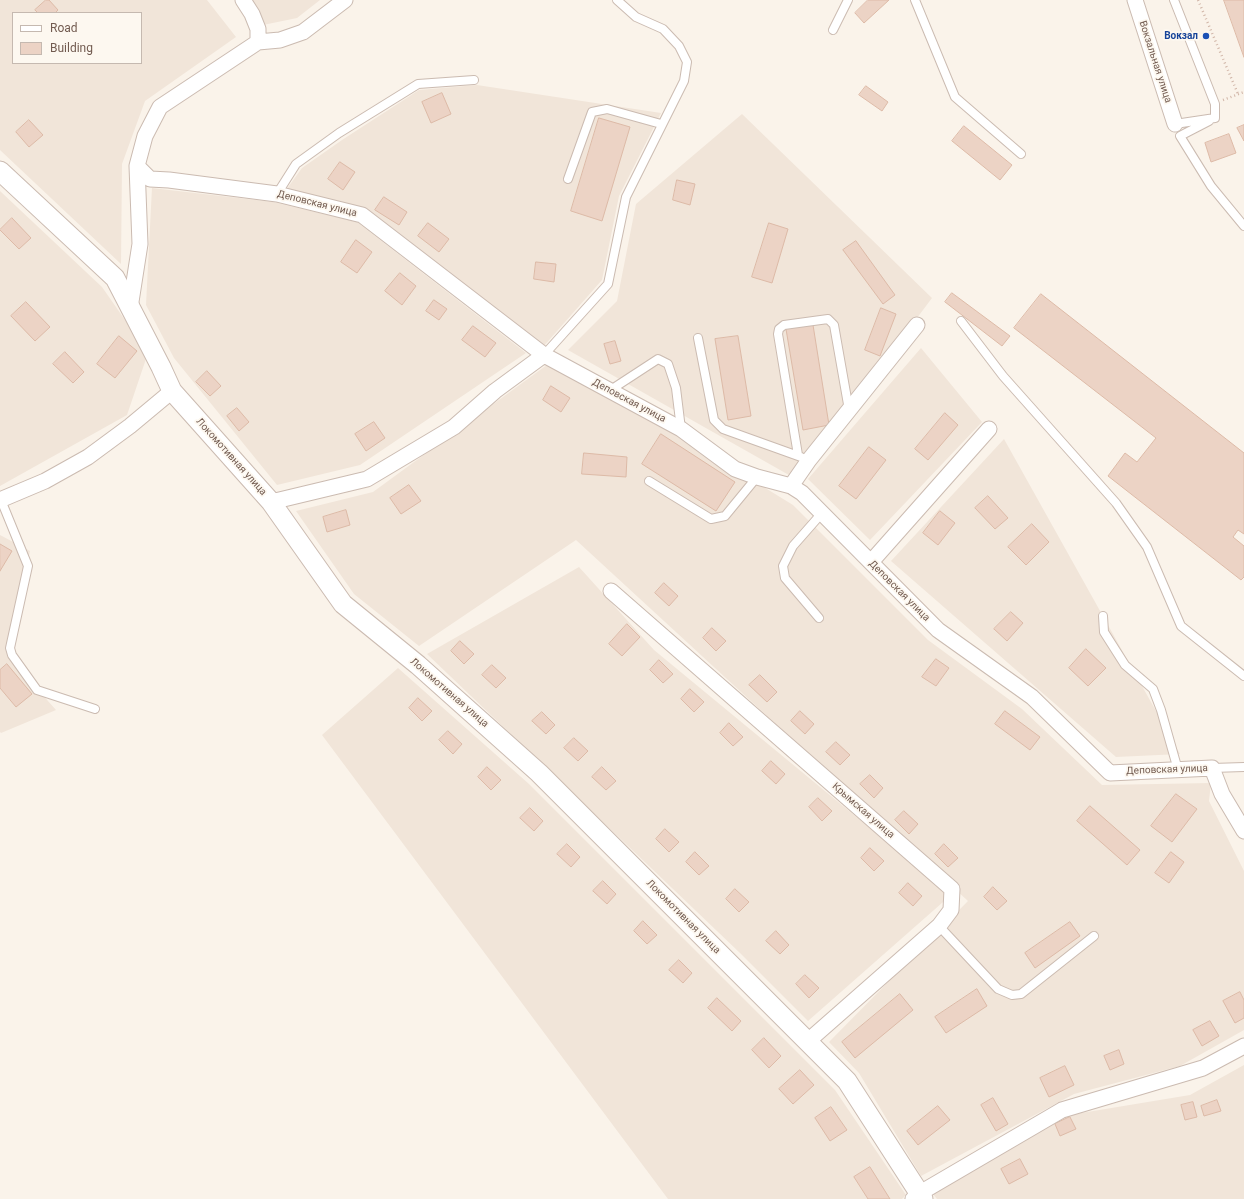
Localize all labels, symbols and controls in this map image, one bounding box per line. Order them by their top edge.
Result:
legend [12,12,142,64]
street label: Вокзальная улица [1136,19,1174,105]
text: Road [50,21,78,35]
place label: Вокзал [1164,30,1198,42]
marker: Вокзал [1201,31,1211,41]
text: Building [50,41,93,55]
street label: Деповская улица [276,188,358,220]
street label: Деповская улица [590,377,668,425]
street label: Локомотивная улица [193,416,269,498]
street label: Деповская улица [866,558,932,624]
street label: Локомотивная улица [407,656,491,730]
street label: Деповская улица [1126,763,1208,777]
street label: Крымская улица [829,781,897,841]
street label: Локомотивная улица [643,877,723,957]

